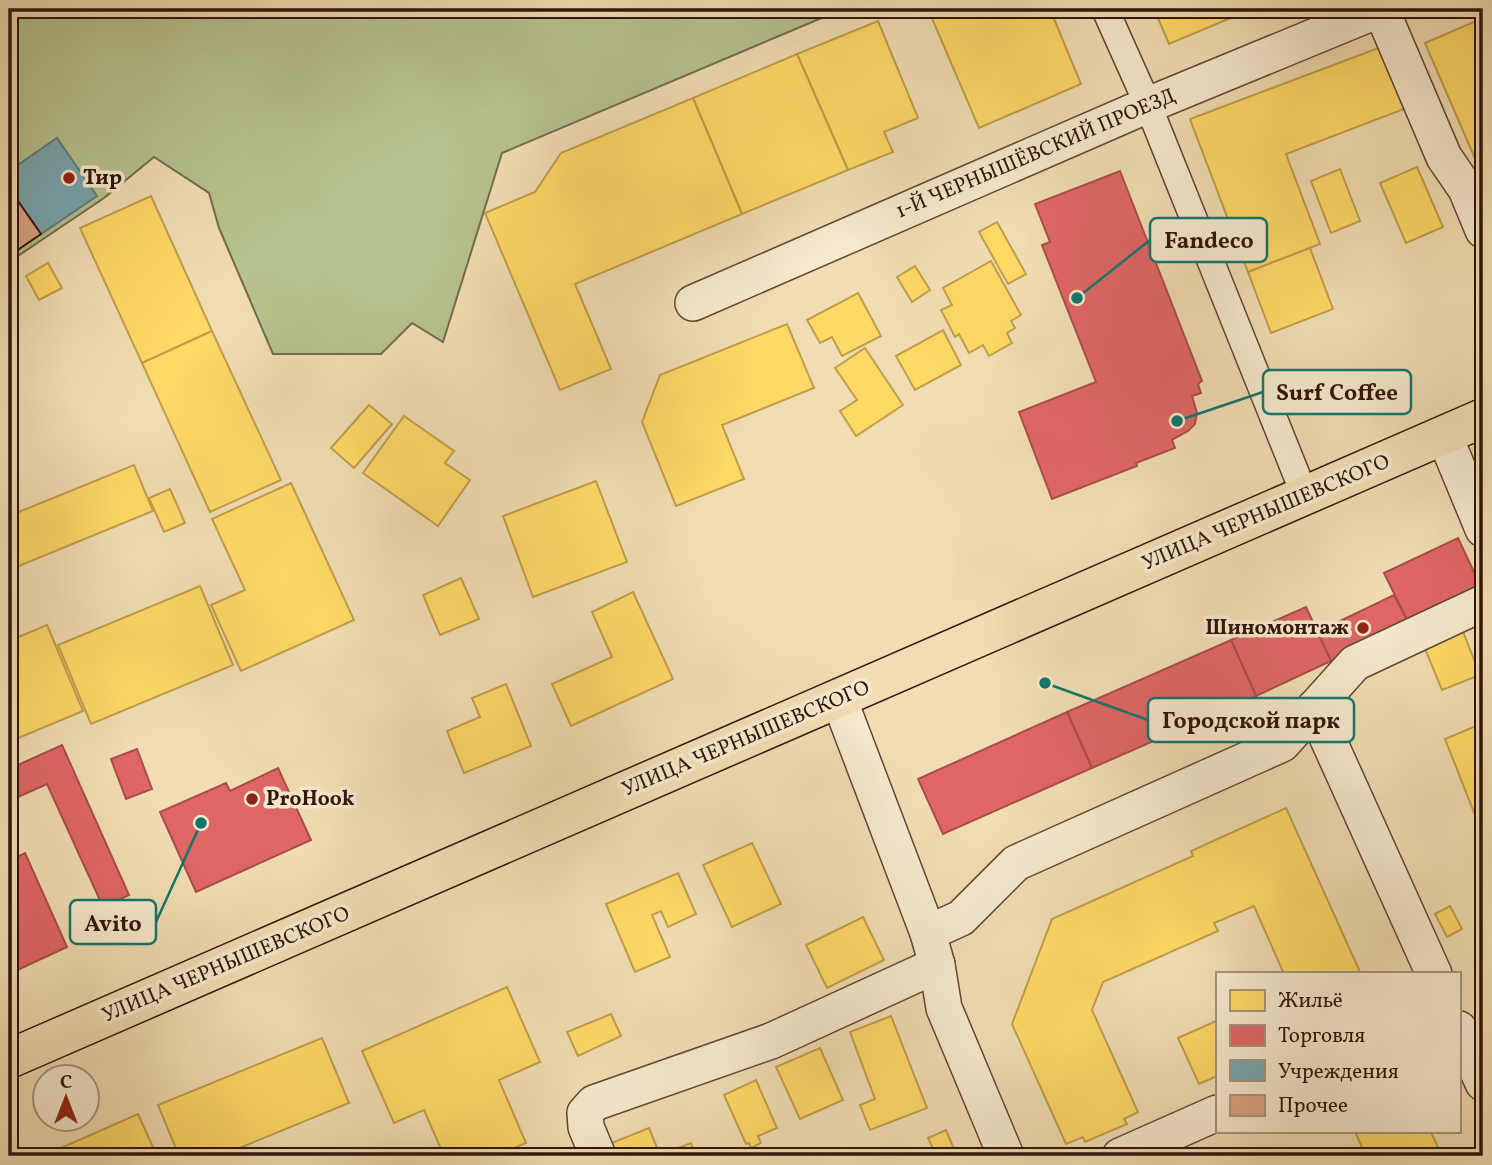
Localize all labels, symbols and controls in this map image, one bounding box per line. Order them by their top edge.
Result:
street label: 1-Й ЧЕРНЫШЁВСКИЙ ПРОЕЗД [891,82,1181,226]
place label: Тир [83,164,122,193]
marker: Тир [61,170,77,186]
callout: Fandeco [1150,218,1267,262]
text: Fandeco [1164,226,1254,258]
callout: Surf Coffee [1263,370,1411,414]
text: Surf Coffee [1276,378,1398,410]
street label: УЛИЦА ЧЕРНЫШЕВСКОГО [1138,448,1394,578]
place label: Шиномонтаж [1205,614,1349,643]
marker: Шиномонтаж [1355,620,1371,636]
street label: УЛИЦА ЧЕРНЫШЕВСКОГО [618,674,874,804]
callout: Городской парк [1148,698,1354,742]
text: Городской парк [1162,706,1340,738]
place label: ProHook [266,785,355,814]
marker: ProHook [244,791,260,807]
callout: Avito [70,900,156,944]
street label: УЛИЦА ЧЕРНЫШЕВСКОГО [98,900,354,1030]
text: Avito [84,909,142,941]
legend [1216,972,1460,1134]
text: Жильё [1278,987,1343,1016]
text: Торговля [1278,1022,1365,1051]
text: Учреждения [1278,1058,1399,1087]
north arrow [32,1064,102,1134]
text: С [60,1070,72,1096]
text: Прочее [1278,1092,1348,1121]

